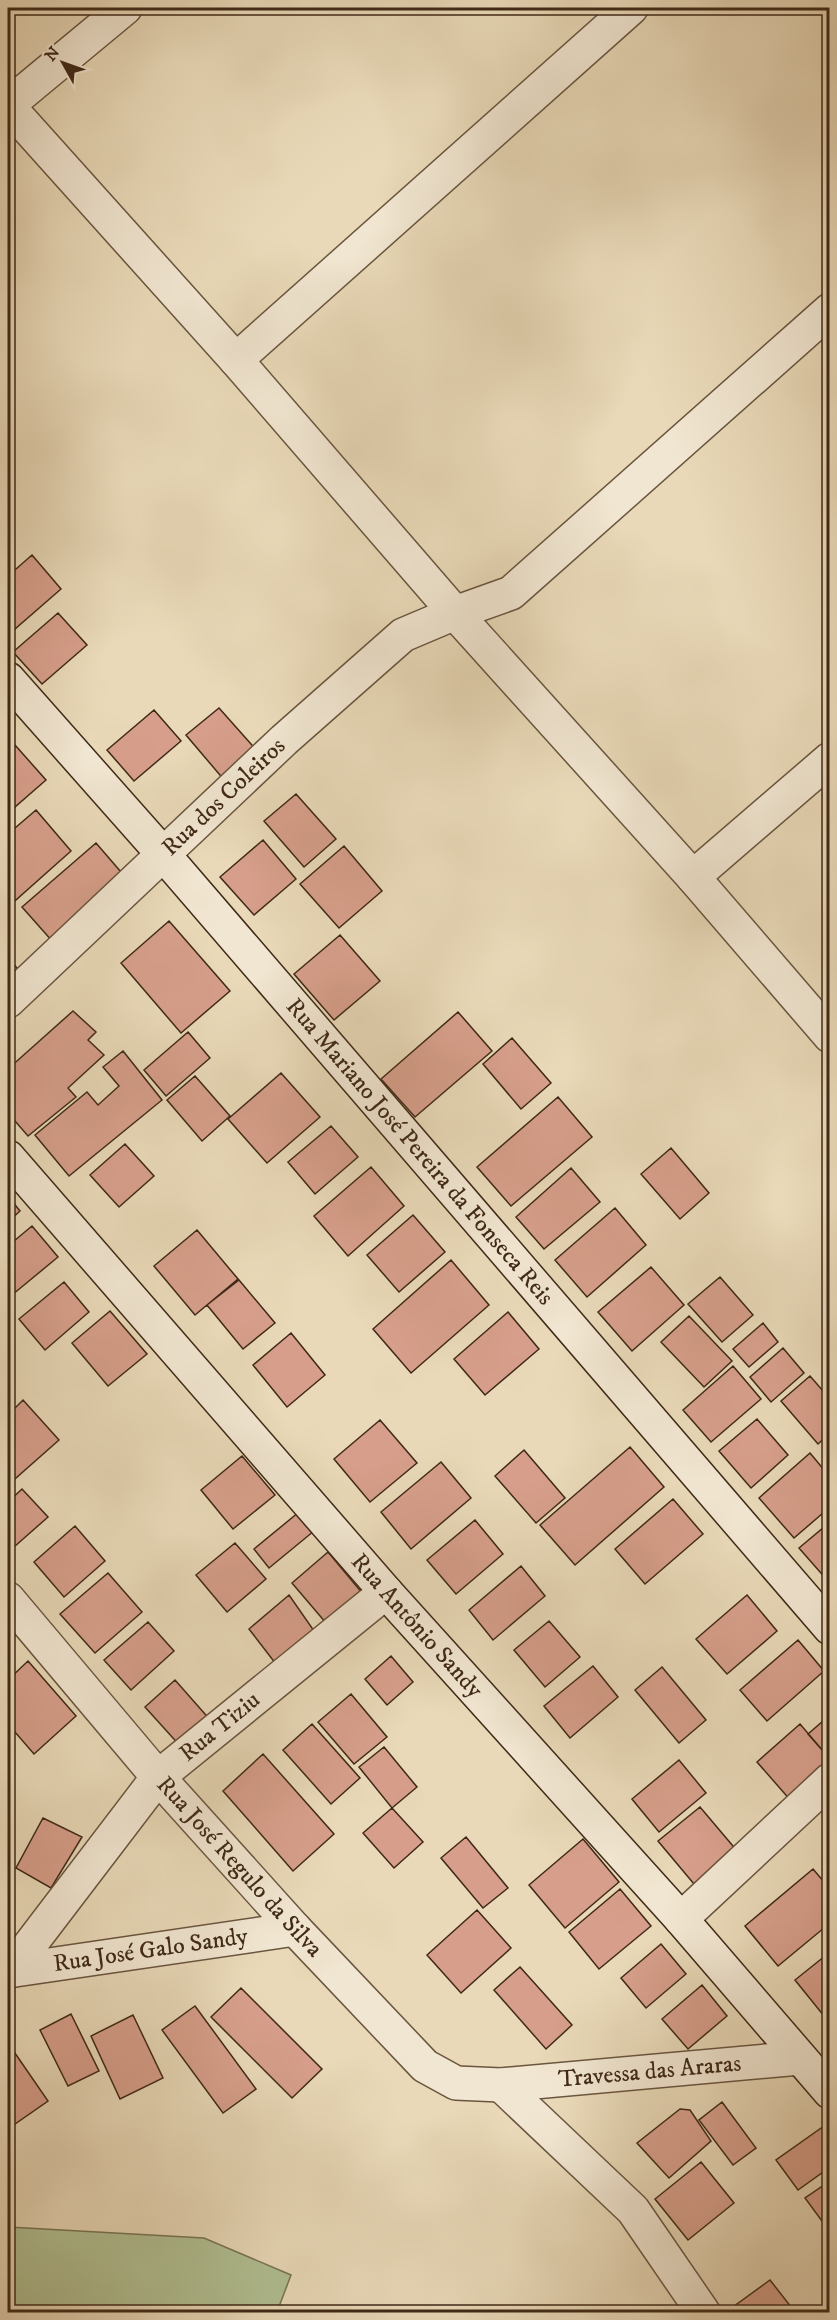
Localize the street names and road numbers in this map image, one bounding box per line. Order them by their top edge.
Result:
street label: Rua dos Coleiros [156,731,292,863]
street label: Rua Mariano José Pereira da Fonseca Reis [279,992,560,1312]
street label: Rua Antônio Sandy [344,1547,490,1705]
street label: Rua Tiziu [173,1685,266,1768]
street label: Rua José Regulo da Silva [150,1770,329,1964]
street label: Rua José Galo Sandy [51,1921,250,1979]
street label: Travessa das Araras [557,2048,742,2095]

